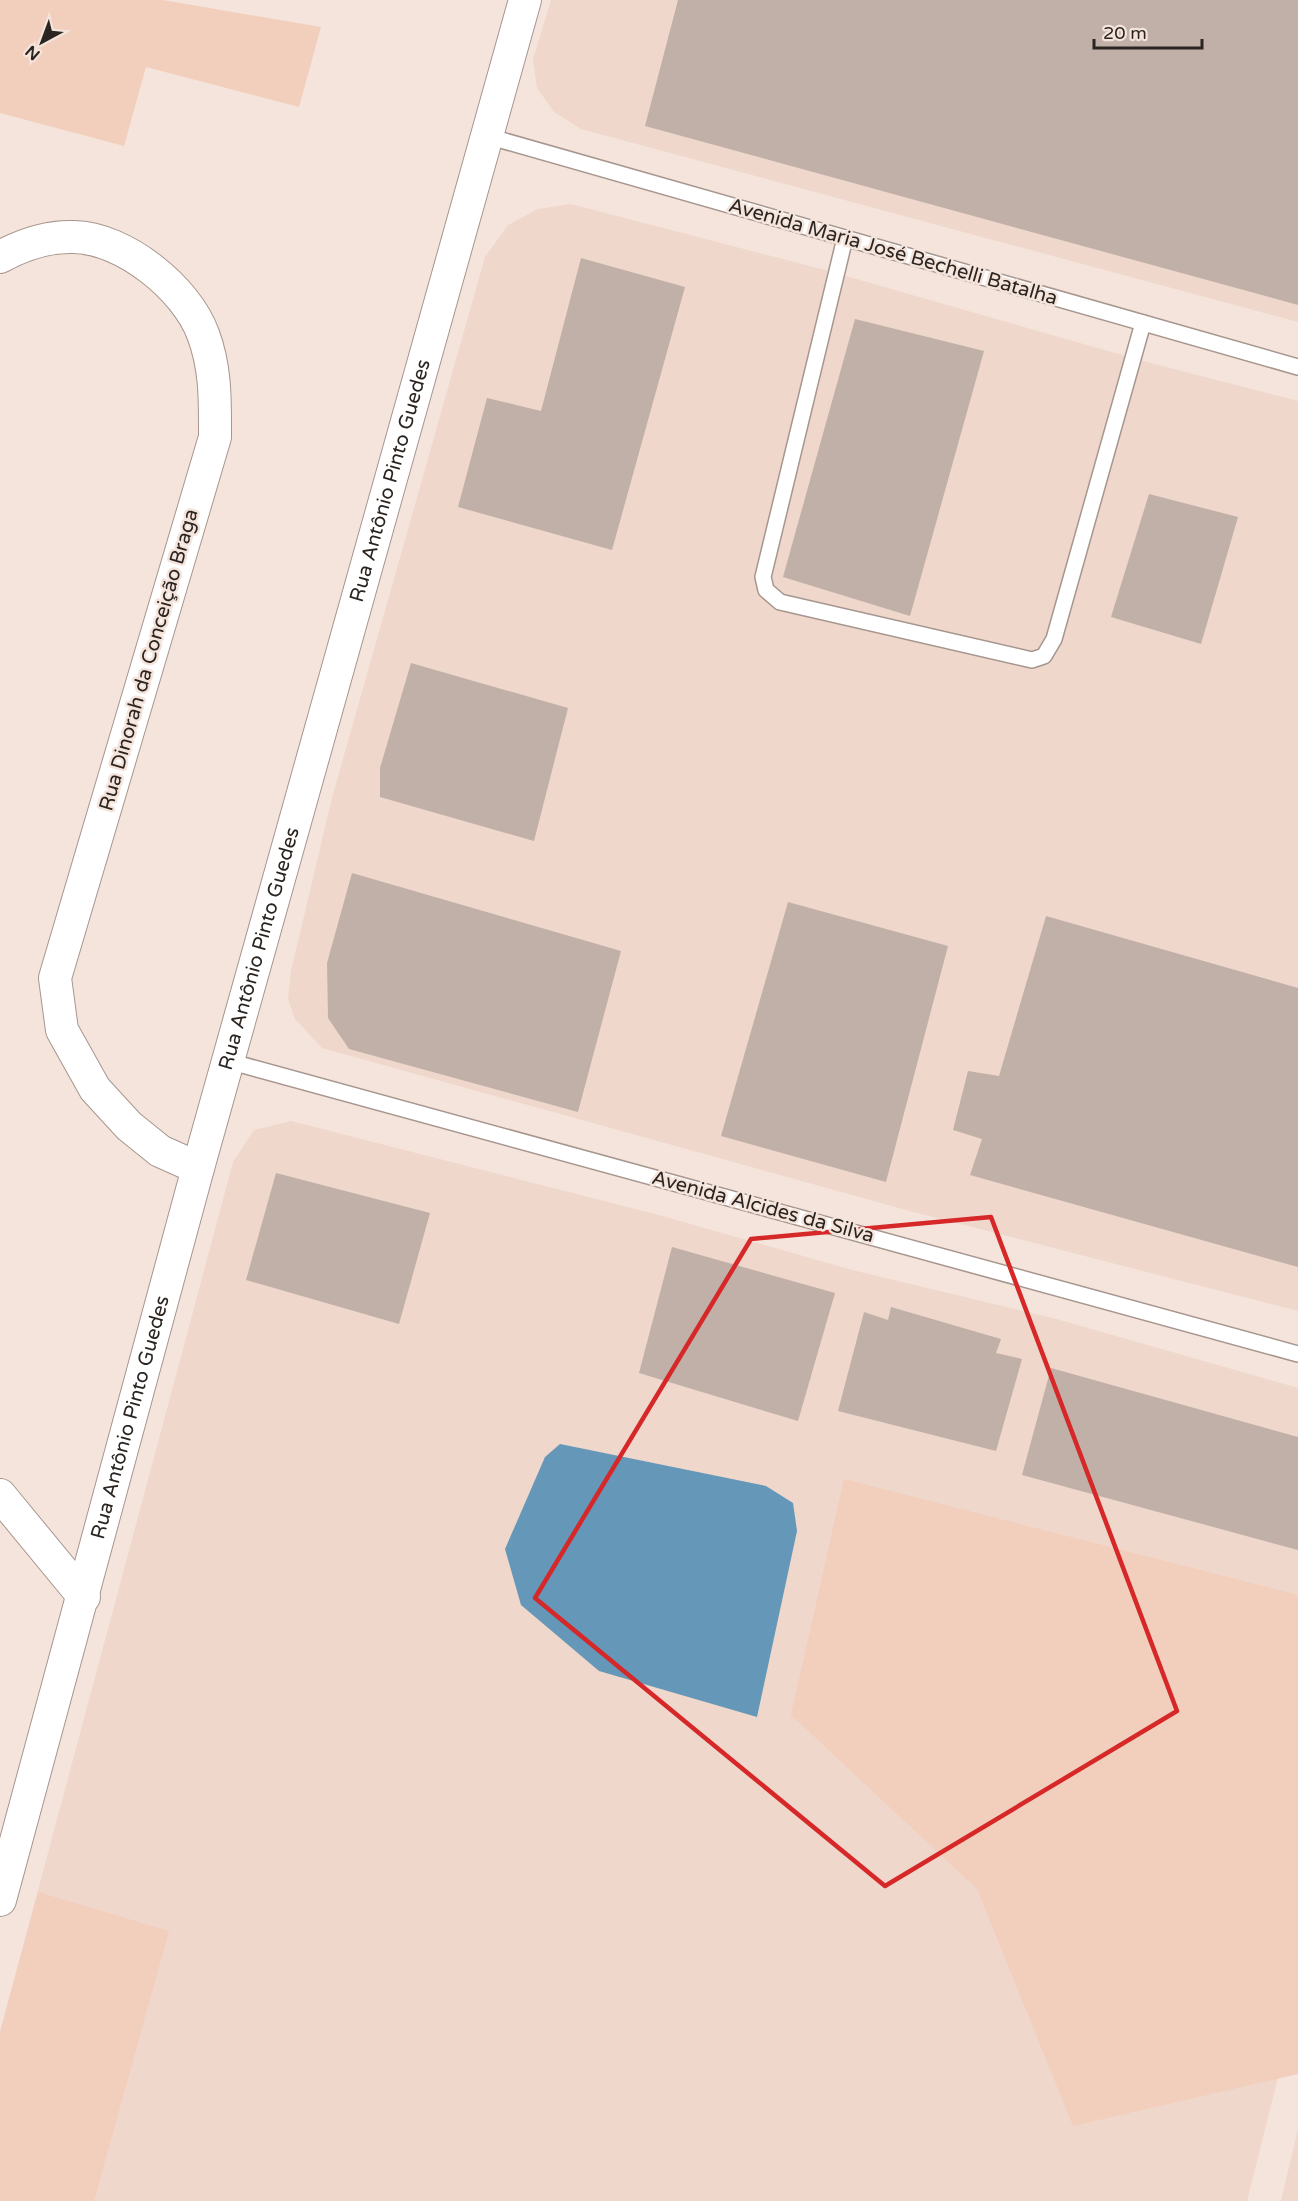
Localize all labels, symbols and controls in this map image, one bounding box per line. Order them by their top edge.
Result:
north arrow [12,12,72,72]
scale bar [1094,12,1202,50]
text: 20 m [1103,22,1147,44]
text: N [21,41,44,64]
street label: Avenida Maria José Bechelli Batalha [726,193,1060,311]
street label: Rua Antônio Pinto Guedes [345,357,436,605]
street label: Rua Dinorah da Conceição Braga [94,506,204,814]
street label: Rua Antônio Pinto Guedes [214,825,305,1073]
street label: Avenida Alcides da Silva [649,1166,877,1248]
street label: Rua Antônio Pinto Guedes [86,1293,175,1542]

